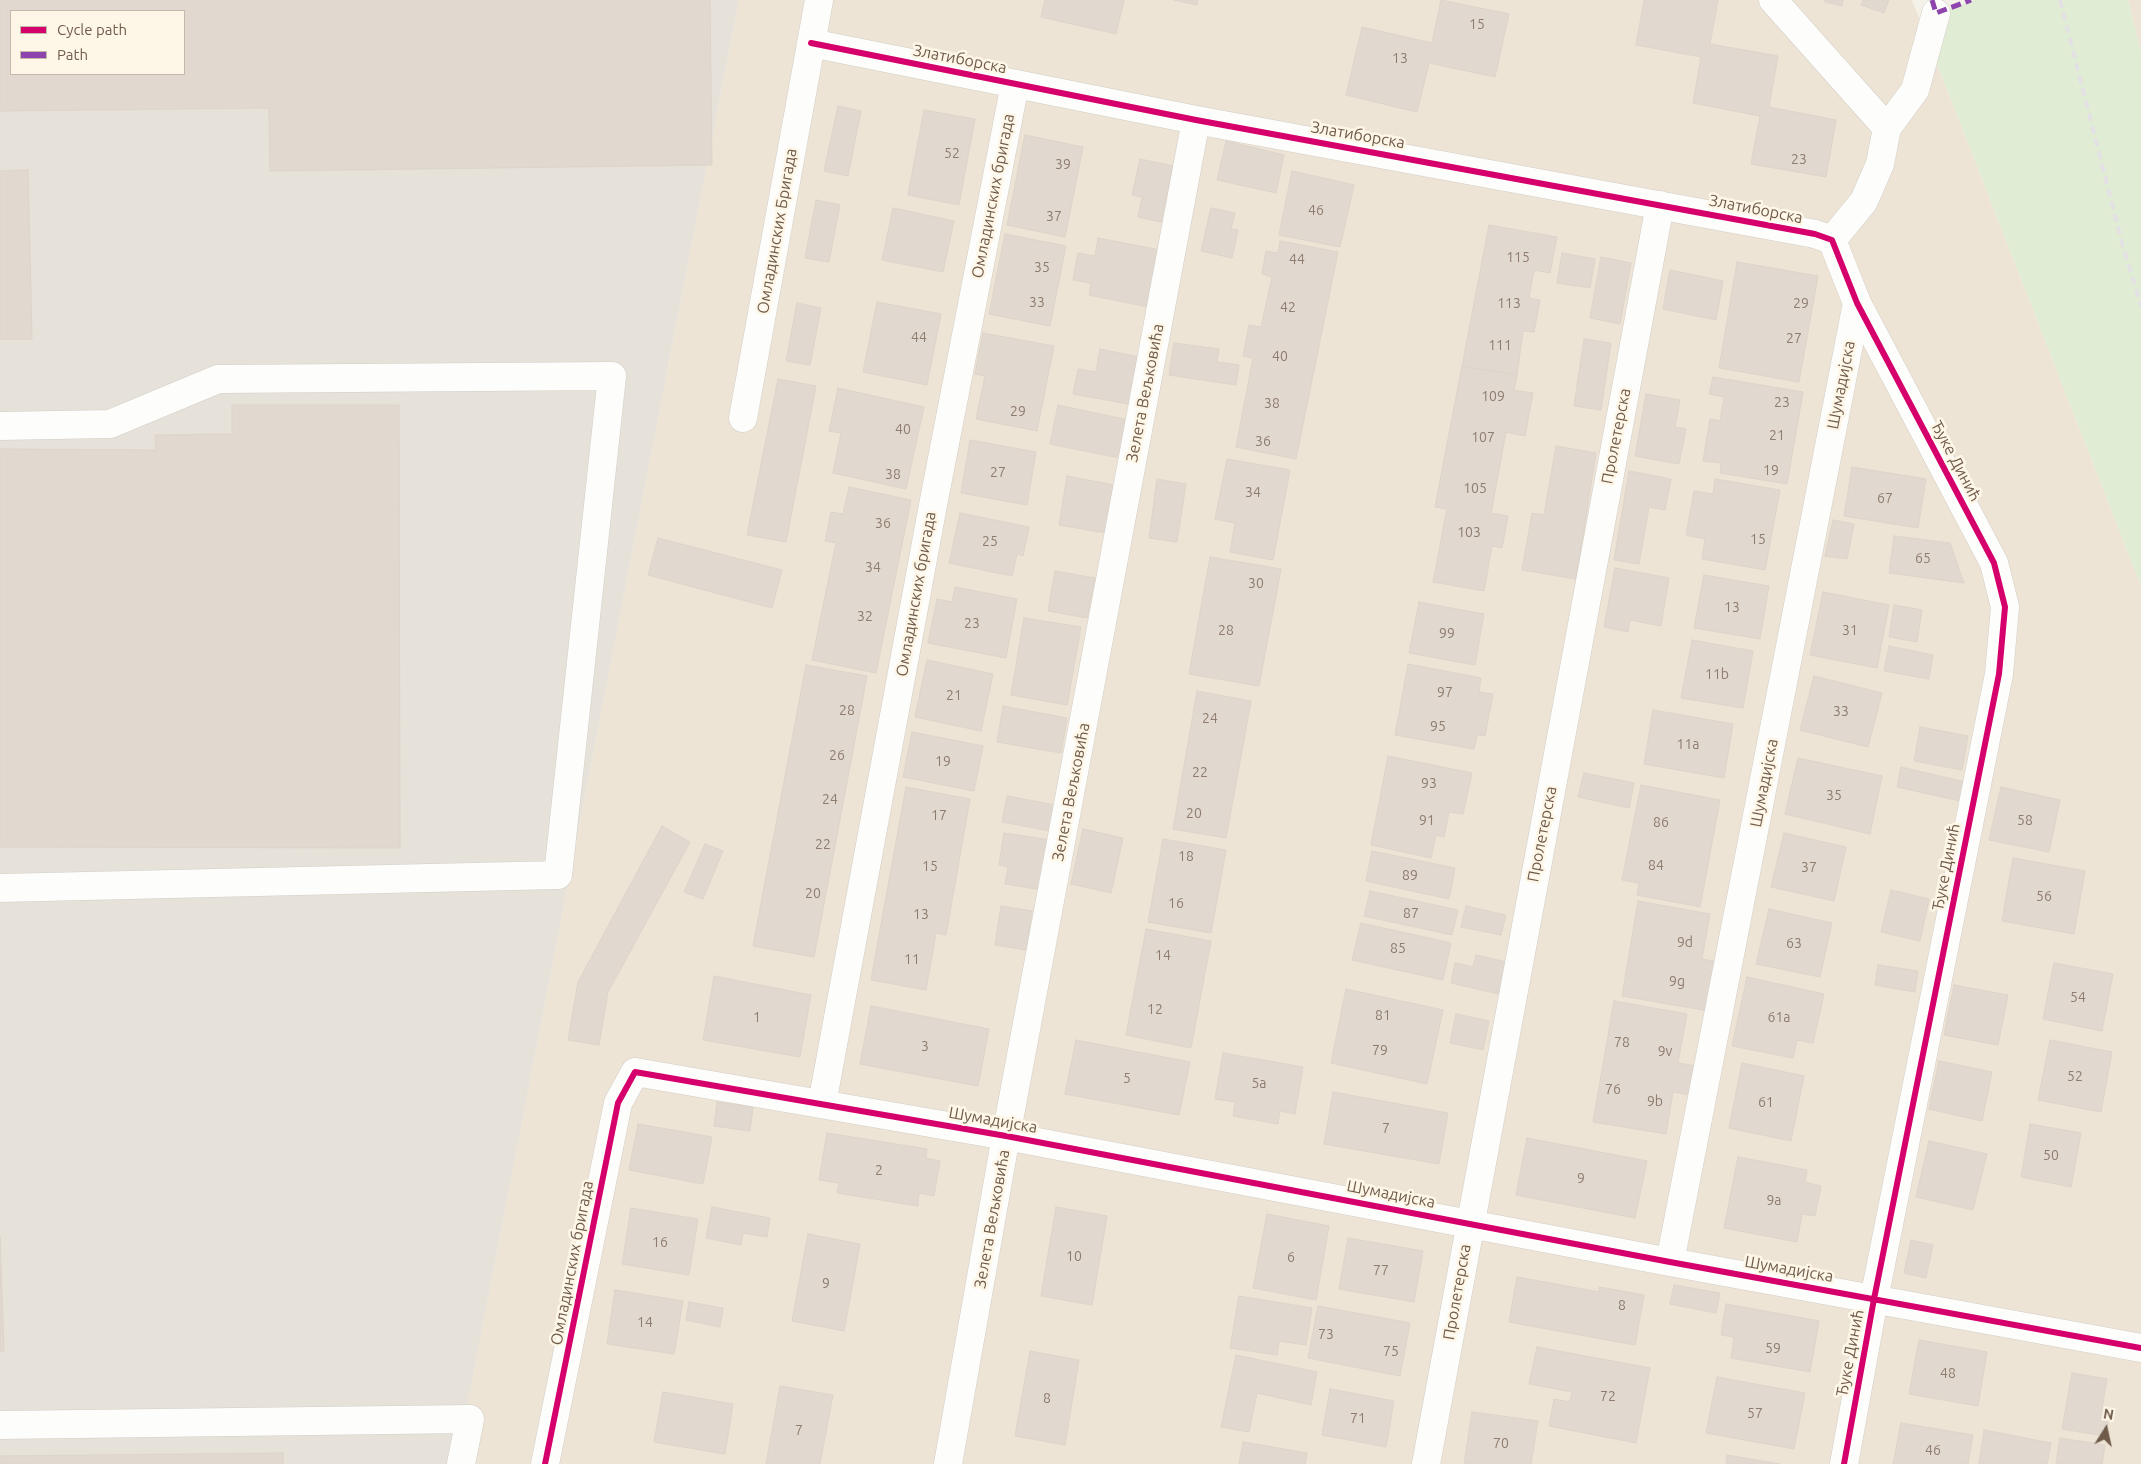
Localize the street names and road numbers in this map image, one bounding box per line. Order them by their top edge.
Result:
street label: Златиборска [911,41,1009,77]
street label: Омладинских бригада [968,112,1018,280]
street label: Златиборска [1310,117,1406,153]
street label: Омладинских Бригада [753,147,801,315]
street label: Златиборска [1707,191,1805,227]
street label: Зелета Вељковића [1122,322,1168,464]
street label: Шумадијска [1823,339,1859,431]
street label: Пролетерска [1597,386,1635,486]
street label: Ђуке Динић [1927,417,1985,505]
street label: Омладинских бригада [892,510,940,678]
street label: Зелета Вељковића [1048,721,1094,863]
street label: Шумадијска [1746,737,1782,829]
street label: Пролетерска [1523,784,1561,884]
street label: Ђуке Динић [1928,822,1964,912]
street label: Шумадијска [947,1103,1039,1137]
street label: Зелета Вељковића [970,1148,1014,1290]
street label: Шумадијска [1345,1176,1437,1212]
street label: Омладинских бригада [547,1179,597,1347]
street label: Пролетерска [1439,1243,1475,1341]
street label: Шумадијска [1743,1252,1835,1286]
street label: Ђуке Динић [1832,1308,1868,1398]

